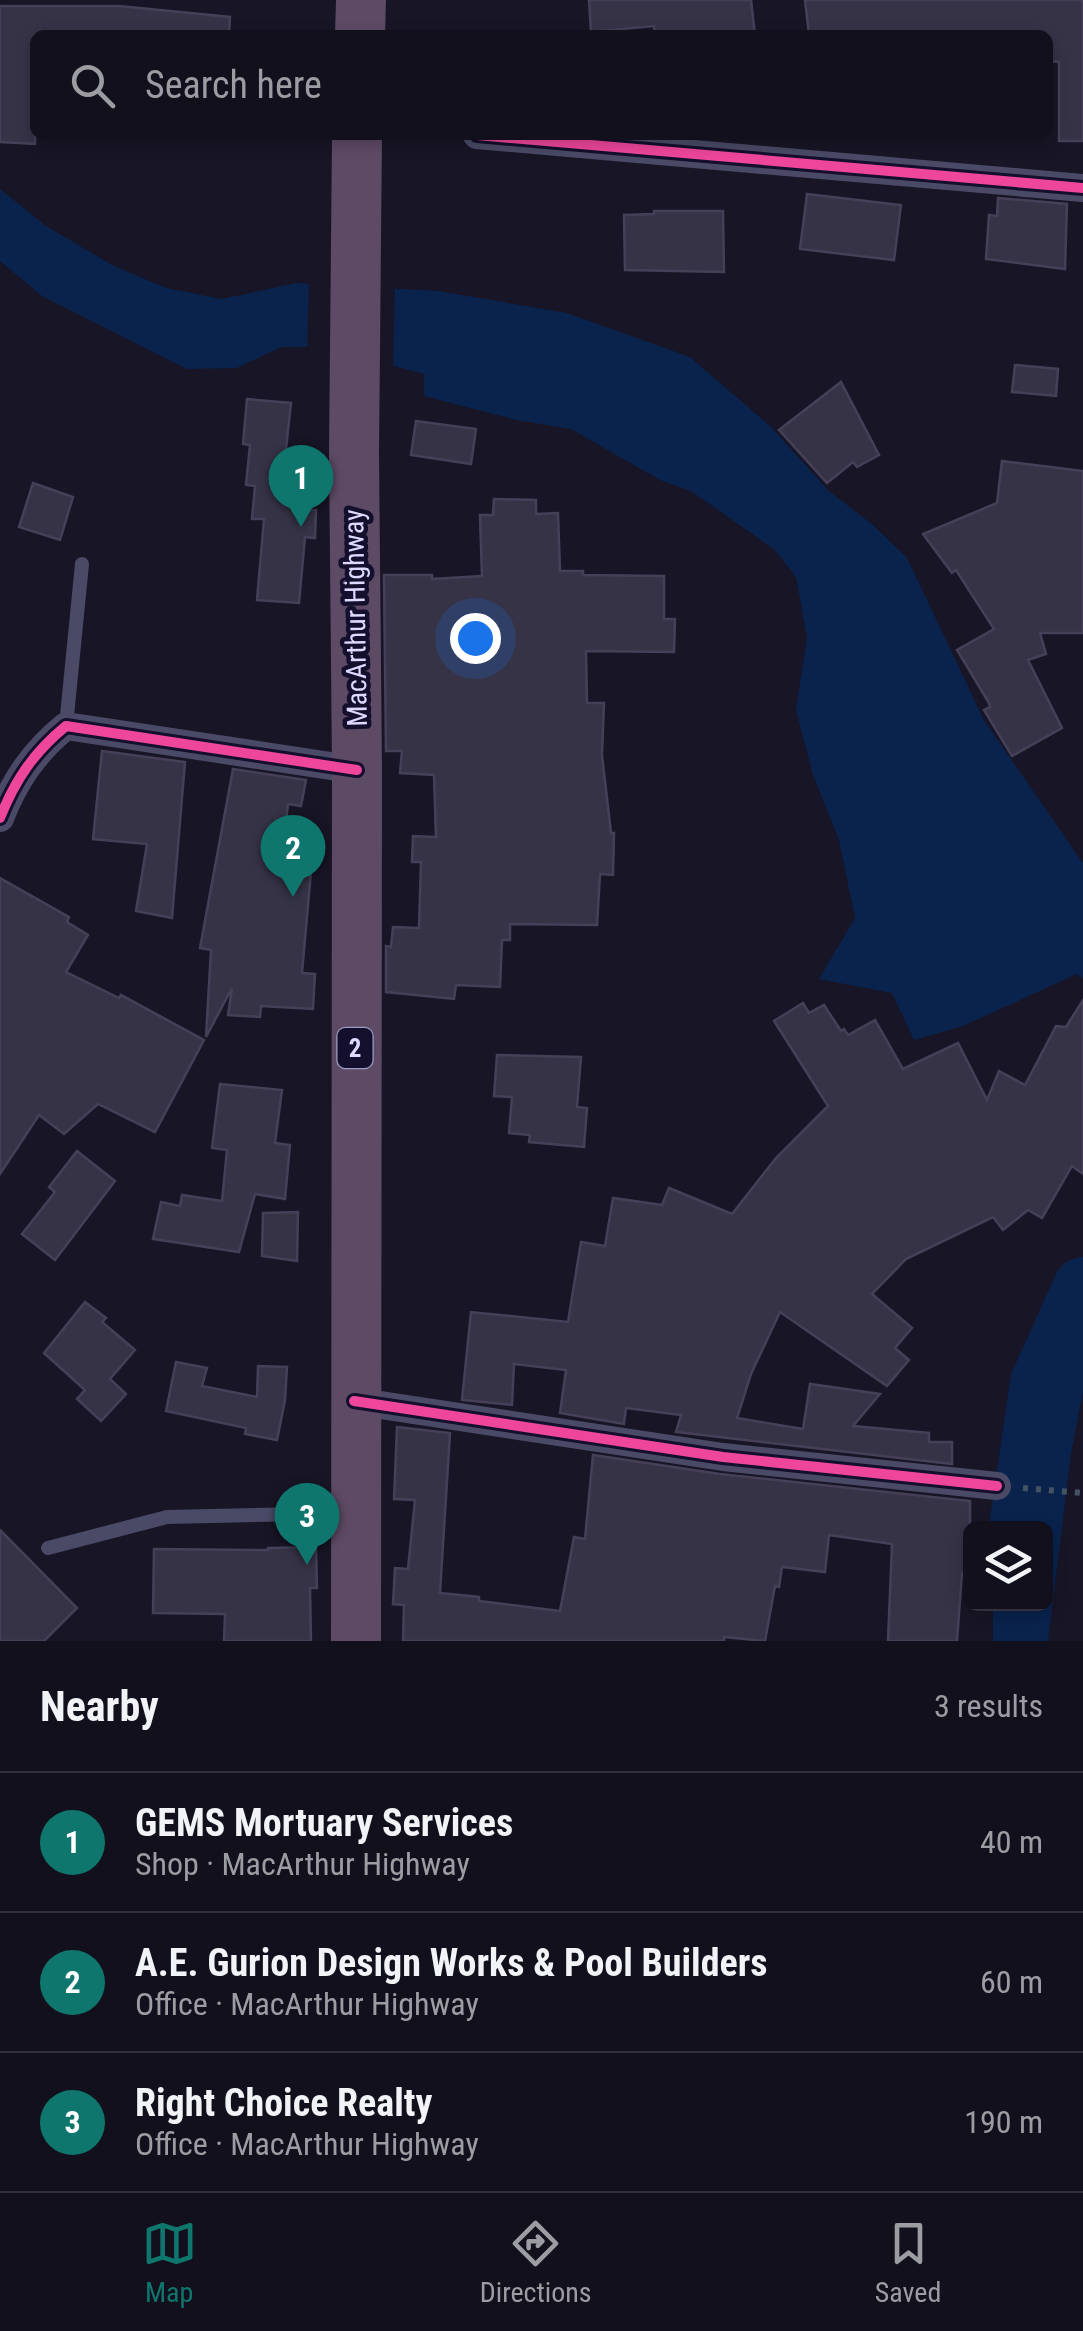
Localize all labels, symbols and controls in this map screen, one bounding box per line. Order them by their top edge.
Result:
search box [30,30,1053,140]
icon: search [65,58,120,113]
text: Search here [145,63,322,107]
pin: 1 [268,444,334,527]
street label: MacArthur Highway [337,509,374,727]
your location [450,613,501,664]
pin: 2 [260,814,326,897]
road number: 2 [338,1028,372,1068]
pin: 3 [274,1482,340,1565]
map controls [963,1521,1053,1611]
button: layers [963,1521,1053,1611]
text: Nearby [40,1682,159,1731]
text: 3 results [934,1687,1043,1725]
text: GEMS Mortuary Services [135,1801,513,1845]
text: 1 [64,1823,81,1861]
text: 40 m [980,1823,1043,1861]
text: Shop · MacArthur Highway [135,1845,470,1883]
text: A.E. Gurion Design Works & Pool Builders [135,1941,768,1985]
text: 2 [64,1963,81,2001]
text: 60 m [980,1963,1043,2001]
text: Office · MacArthur Highway [135,1985,479,2023]
text: Right Choice Realty [135,2081,432,2125]
text: 3 [64,2103,81,2141]
text: 190 m [964,2103,1043,2141]
text: Office · MacArthur Highway [135,2125,479,2163]
tab: Map [142,2216,197,2309]
tab: Directions [480,2216,592,2309]
tab: Saved [875,2216,941,2309]

